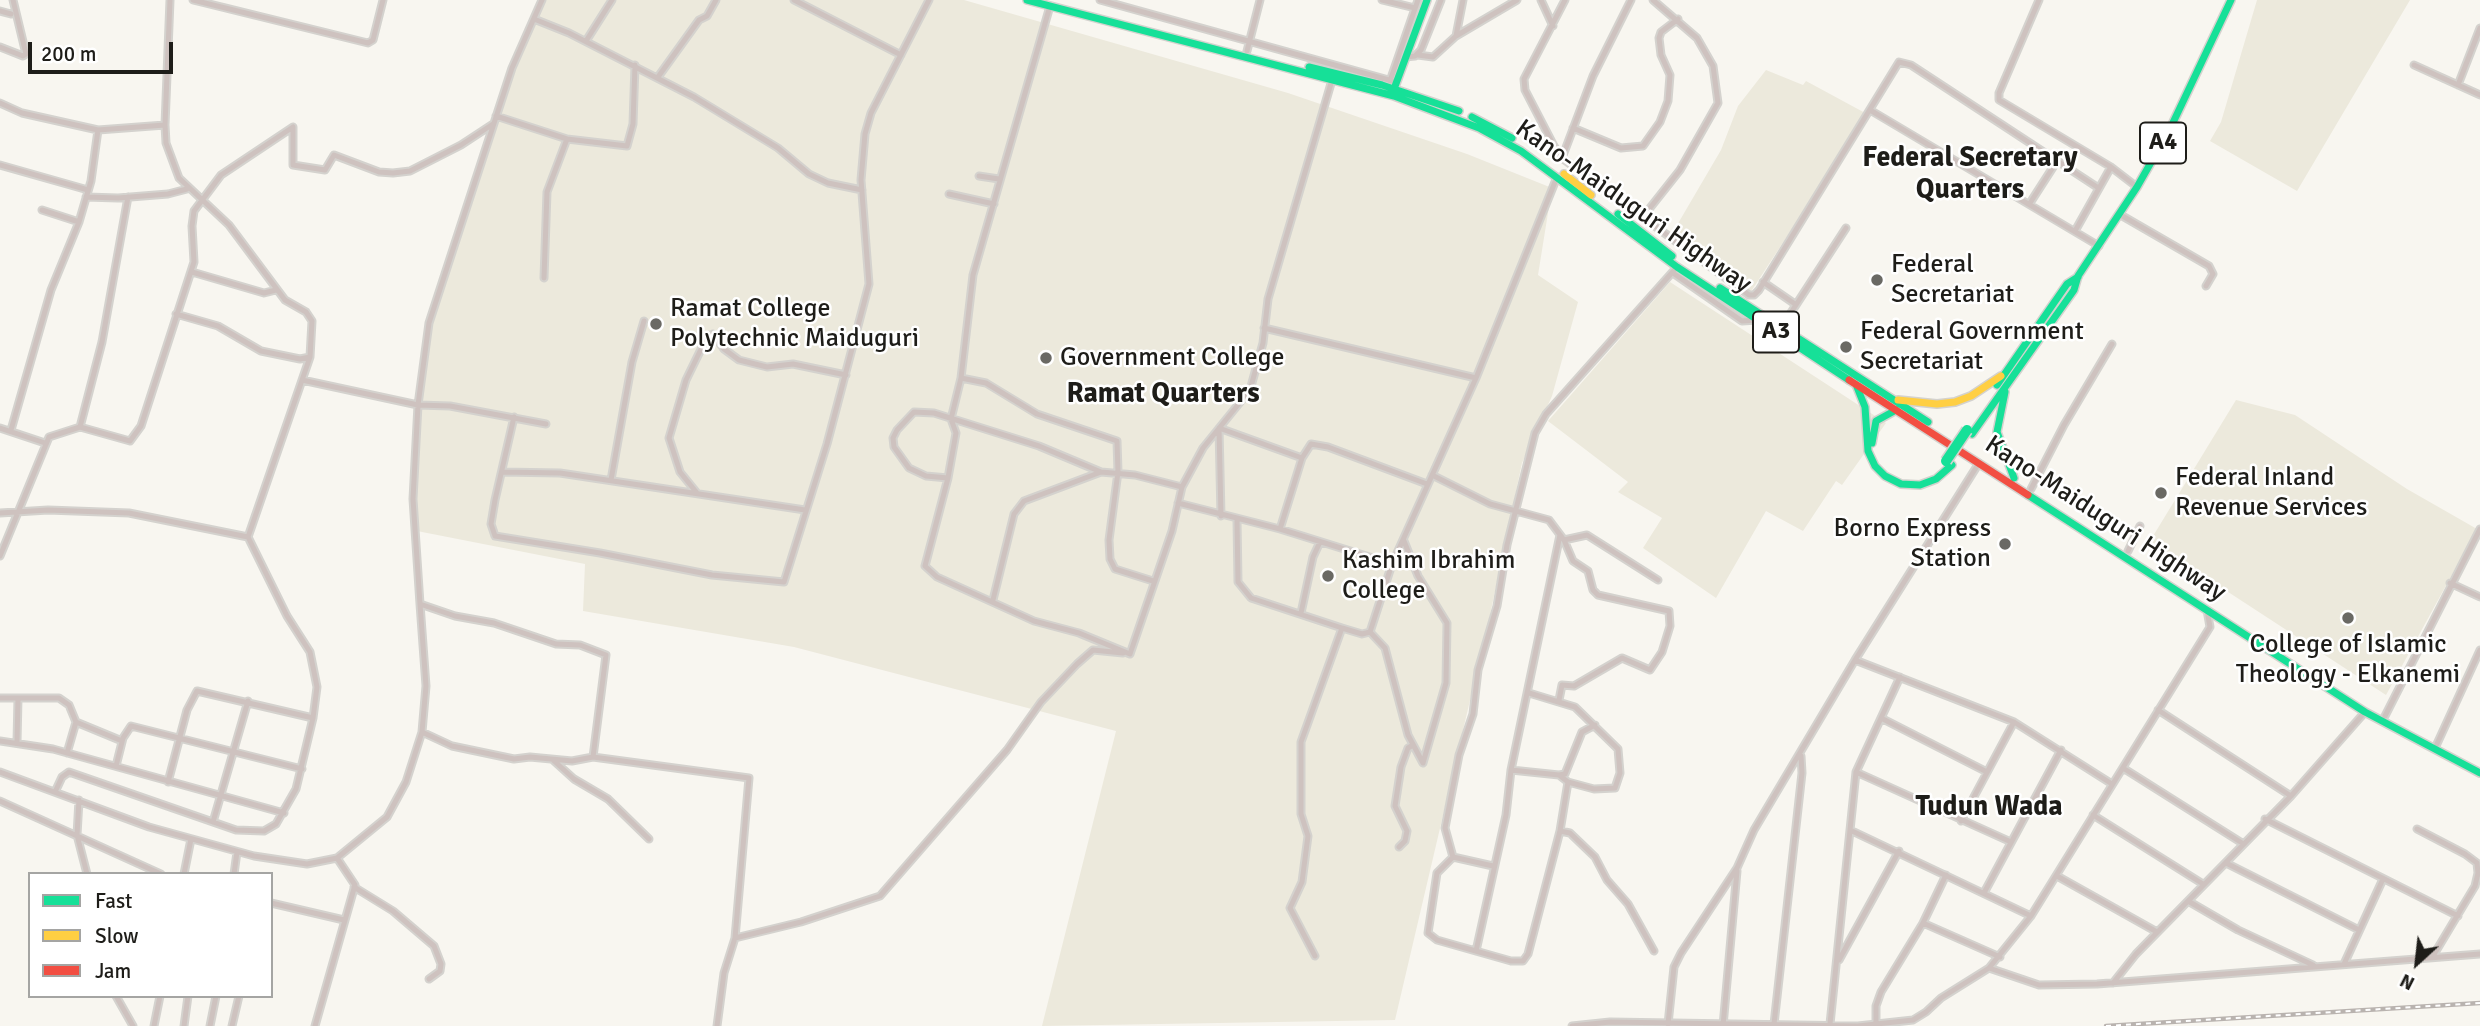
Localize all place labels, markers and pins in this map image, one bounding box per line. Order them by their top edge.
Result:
place label: Federal Secretariat [1891,249,2014,310]
marker: Federal Secretariat [1869,272,1885,288]
place label: Ramat College Polytechnic Maiduguri [670,293,919,354]
marker: Ramat College Polytechnic Maiduguri [648,316,664,332]
place label: Federal Government Secretariat [1860,316,2084,378]
marker: Federal Government Secretariat [1838,339,1854,355]
place label: Government College [1060,342,1284,374]
marker: Government College [1038,350,1054,366]
place label: Federal Inland Revenue Services [2175,462,2367,524]
marker: Federal Inland Revenue Services [2153,485,2169,501]
place label: Borno Express Station [1833,513,1991,574]
marker: Borno Express Station [1997,536,2013,552]
place label: Kashim Ibrahim College [1342,545,1516,606]
marker: Kashim Ibrahim College [1320,568,1336,584]
marker: College of Islamic Theology - Elkanemi [2340,610,2356,626]
place label: College of Islamic Theology - Elkanemi [2236,629,2460,690]

